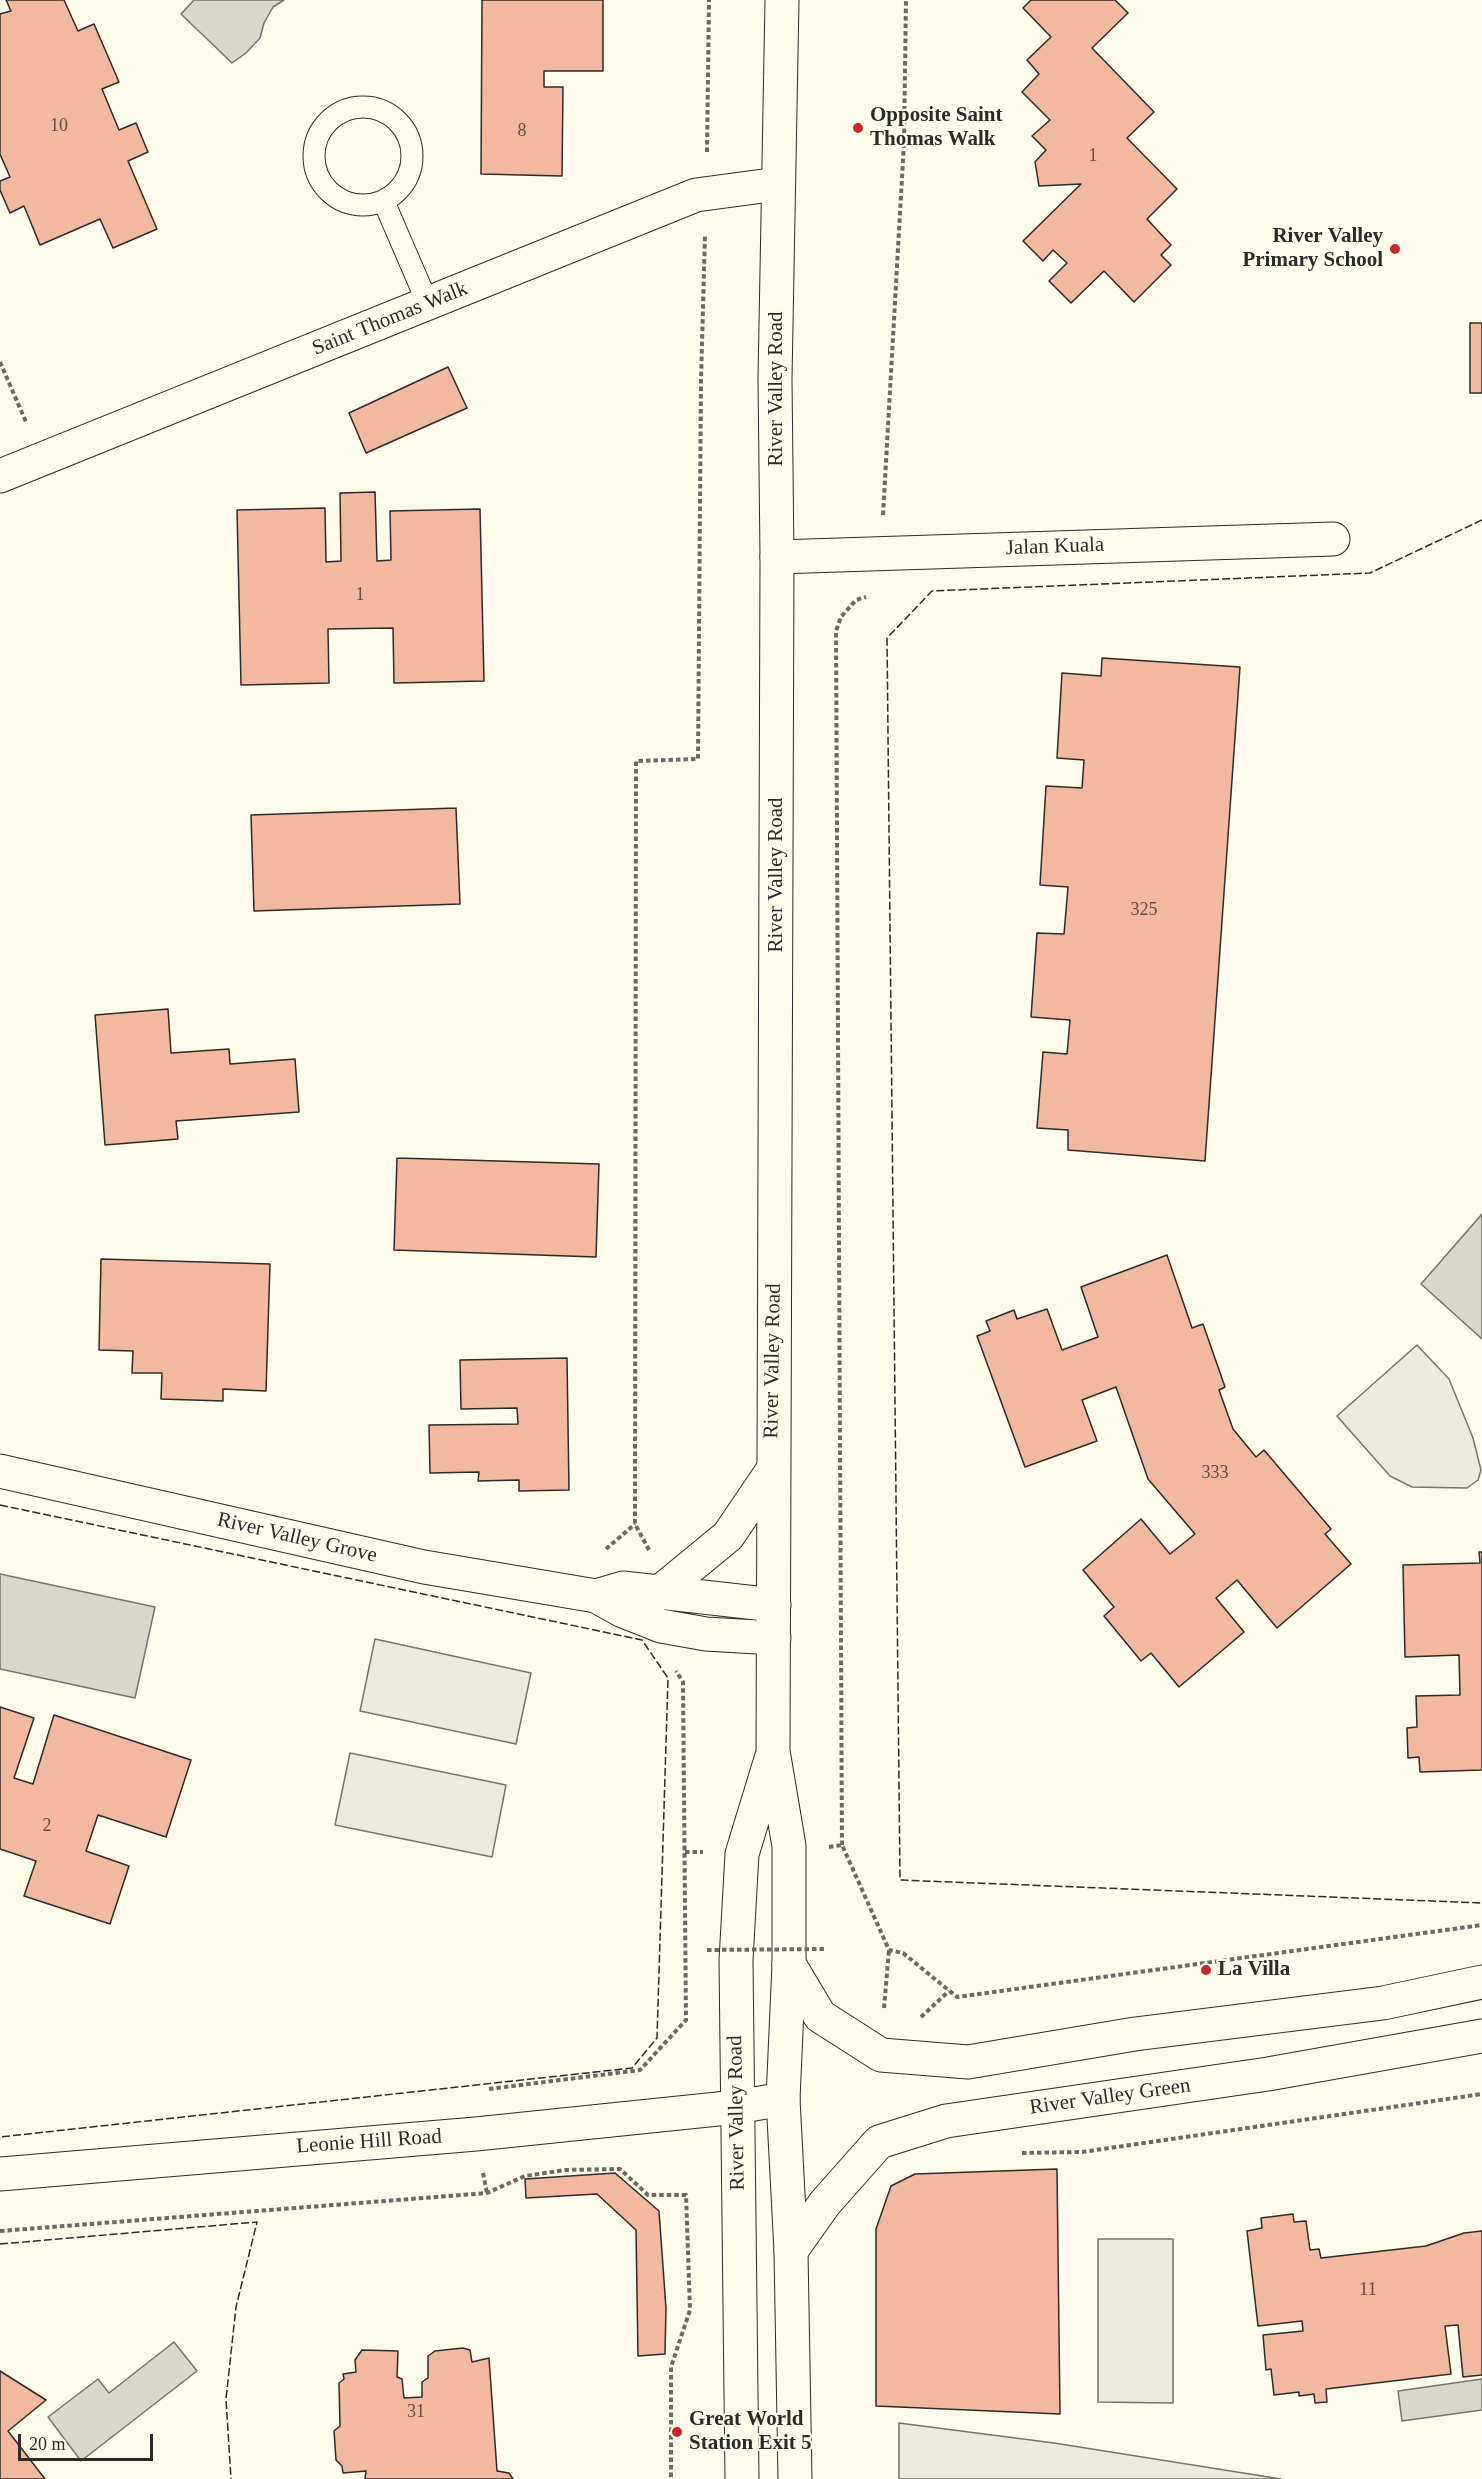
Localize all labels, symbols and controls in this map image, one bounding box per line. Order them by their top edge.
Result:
place label: Opposite Saint Thomas Walk [870,103,1002,153]
house number: 10 [50,115,68,137]
house number: 8 [518,120,526,142]
marker: Opposite Saint Thomas Walk [851,121,865,135]
house number: 1 [1088,145,1098,167]
place label: River Valley Primary School [1242,224,1383,274]
marker: River Valley Primary School [1388,242,1402,256]
street label: Saint Thomas Walk [309,276,471,362]
street label: River Valley Road [763,311,789,467]
street label: Jalan Kuala [1005,533,1105,561]
house number: 1 [356,584,364,606]
street label: River Valley Road [763,797,789,953]
house number: 325 [1130,899,1158,921]
street label: River Valley Road [759,1283,787,1439]
house number: 333 [1202,1462,1228,1484]
street label: River Valley Grove [215,1507,379,1569]
house number: 2 [42,1815,51,1837]
place label: La Villa [1218,1957,1290,1983]
marker: La Villa [1199,1963,1213,1977]
street label: River Valley Road [723,2035,751,2191]
street label: River Valley Green [1028,2073,1192,2121]
street label: Leonie Hill Road [295,2124,443,2160]
house number: 11 [1359,2279,1377,2301]
house number: 31 [407,2401,425,2423]
place label: Great World Station Exit 5 [689,2407,812,2457]
scale bar [21,2422,156,2460]
marker: Great World Station Exit 5 [670,2425,684,2439]
text: 20 m [29,2434,66,2454]

